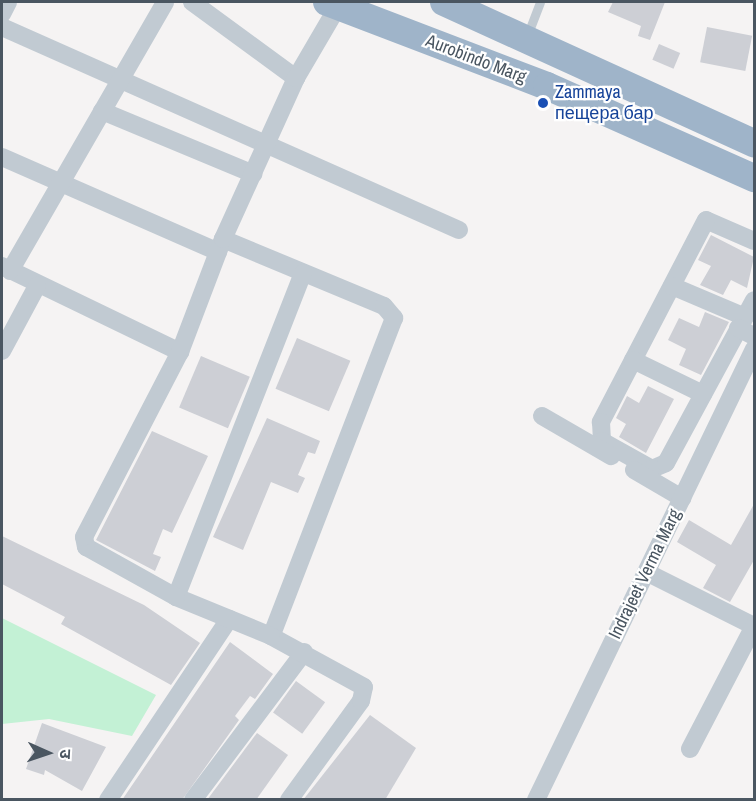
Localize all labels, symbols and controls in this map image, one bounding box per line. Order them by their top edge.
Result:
street label: Aurobindo Marg [423,30,529,88]
place label: Zammaya пещера бар [555,82,653,124]
marker: Zammaya пещера бар [536,96,550,110]
street label: Indrajeet Verma Marg [604,505,686,643]
north arrow [18,723,78,783]
text: उ [55,749,77,759]

